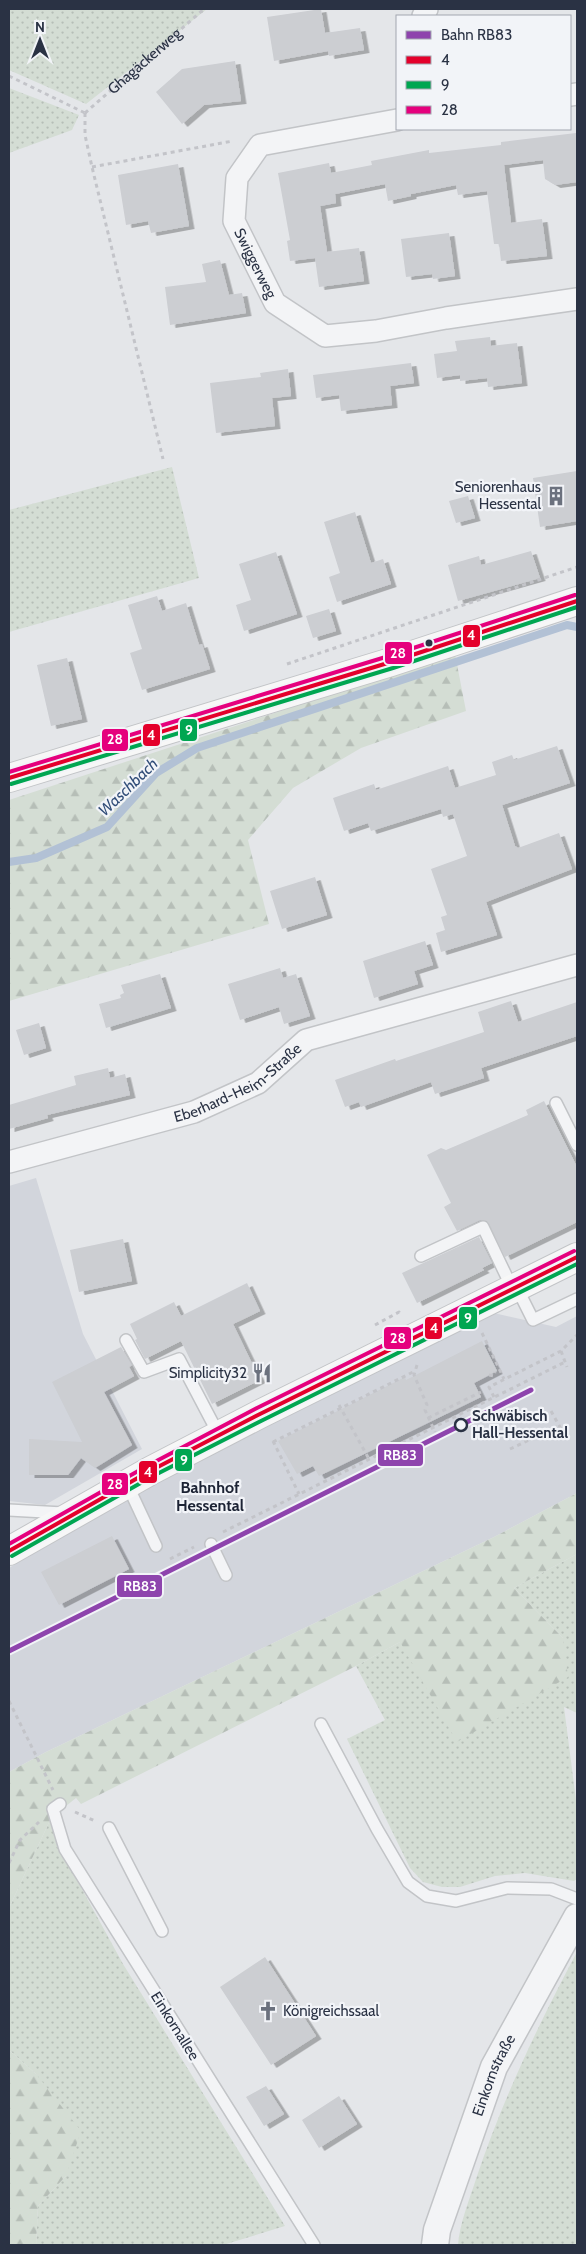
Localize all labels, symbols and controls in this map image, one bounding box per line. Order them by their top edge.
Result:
north arrow [15,15,65,65]
legend [396,15,571,130]
text: N [35,18,45,36]
street label: Ghagäckerweg [104,24,185,98]
text: Bahn RB83 [441,26,512,44]
text: 4 [441,51,450,69]
text: 9 [441,76,450,94]
text: 28 [441,101,458,119]
street label: Swiggerweg [230,225,280,302]
place label: Seniorenhaus Hessental [455,478,541,513]
building icon: Seniorenhaus Hessental [545,485,567,507]
line badge: 4 [462,624,481,648]
text: 4 [467,626,475,644]
unlabelled marker [424,638,434,648]
line badge: 28 [384,641,413,665]
text: 28 [390,644,406,662]
line badge: 9 [179,718,198,742]
text: 9 [185,721,193,739]
line badge: 4 [142,723,161,747]
text: 4 [147,726,155,744]
line badge: 28 [101,728,129,752]
text: 28 [107,730,123,748]
water label: Waschbach [94,754,162,820]
street label: Eberhard-Heim-Straße [172,1039,305,1126]
line badge: 9 [458,1306,478,1330]
text: 9 [464,1309,472,1327]
line badge: 4 [424,1316,443,1340]
text: 4 [430,1319,438,1337]
line badge: 28 [383,1326,412,1350]
text: 28 [390,1329,406,1347]
restaurant icon: Simplicity32 [251,1362,273,1384]
place label: Simplicity32 [169,1364,247,1382]
place label: Schwäbisch Hall-Hessental [472,1407,568,1442]
marker: Schwäbisch Hall-Hessental [454,1418,468,1432]
line badge: RB83 [377,1443,424,1467]
text: RB83 [383,1446,417,1464]
line badge: 9 [174,1448,193,1472]
text: 9 [180,1451,188,1469]
line badge: 4 [138,1460,158,1484]
text: 4 [144,1463,152,1481]
line badge: 28 [101,1472,129,1496]
text: 28 [107,1475,123,1493]
district label: Bahnhof Hessental [176,1478,244,1515]
line badge: RB83 [116,1574,163,1598]
text: RB83 [123,1577,157,1595]
street label: Einkornallee [147,1988,203,2064]
church icon: Königreichssaal [257,2000,279,2022]
place label: Königreichssaal [283,2002,379,2020]
street label: Einkornstraße [469,2031,519,2119]

